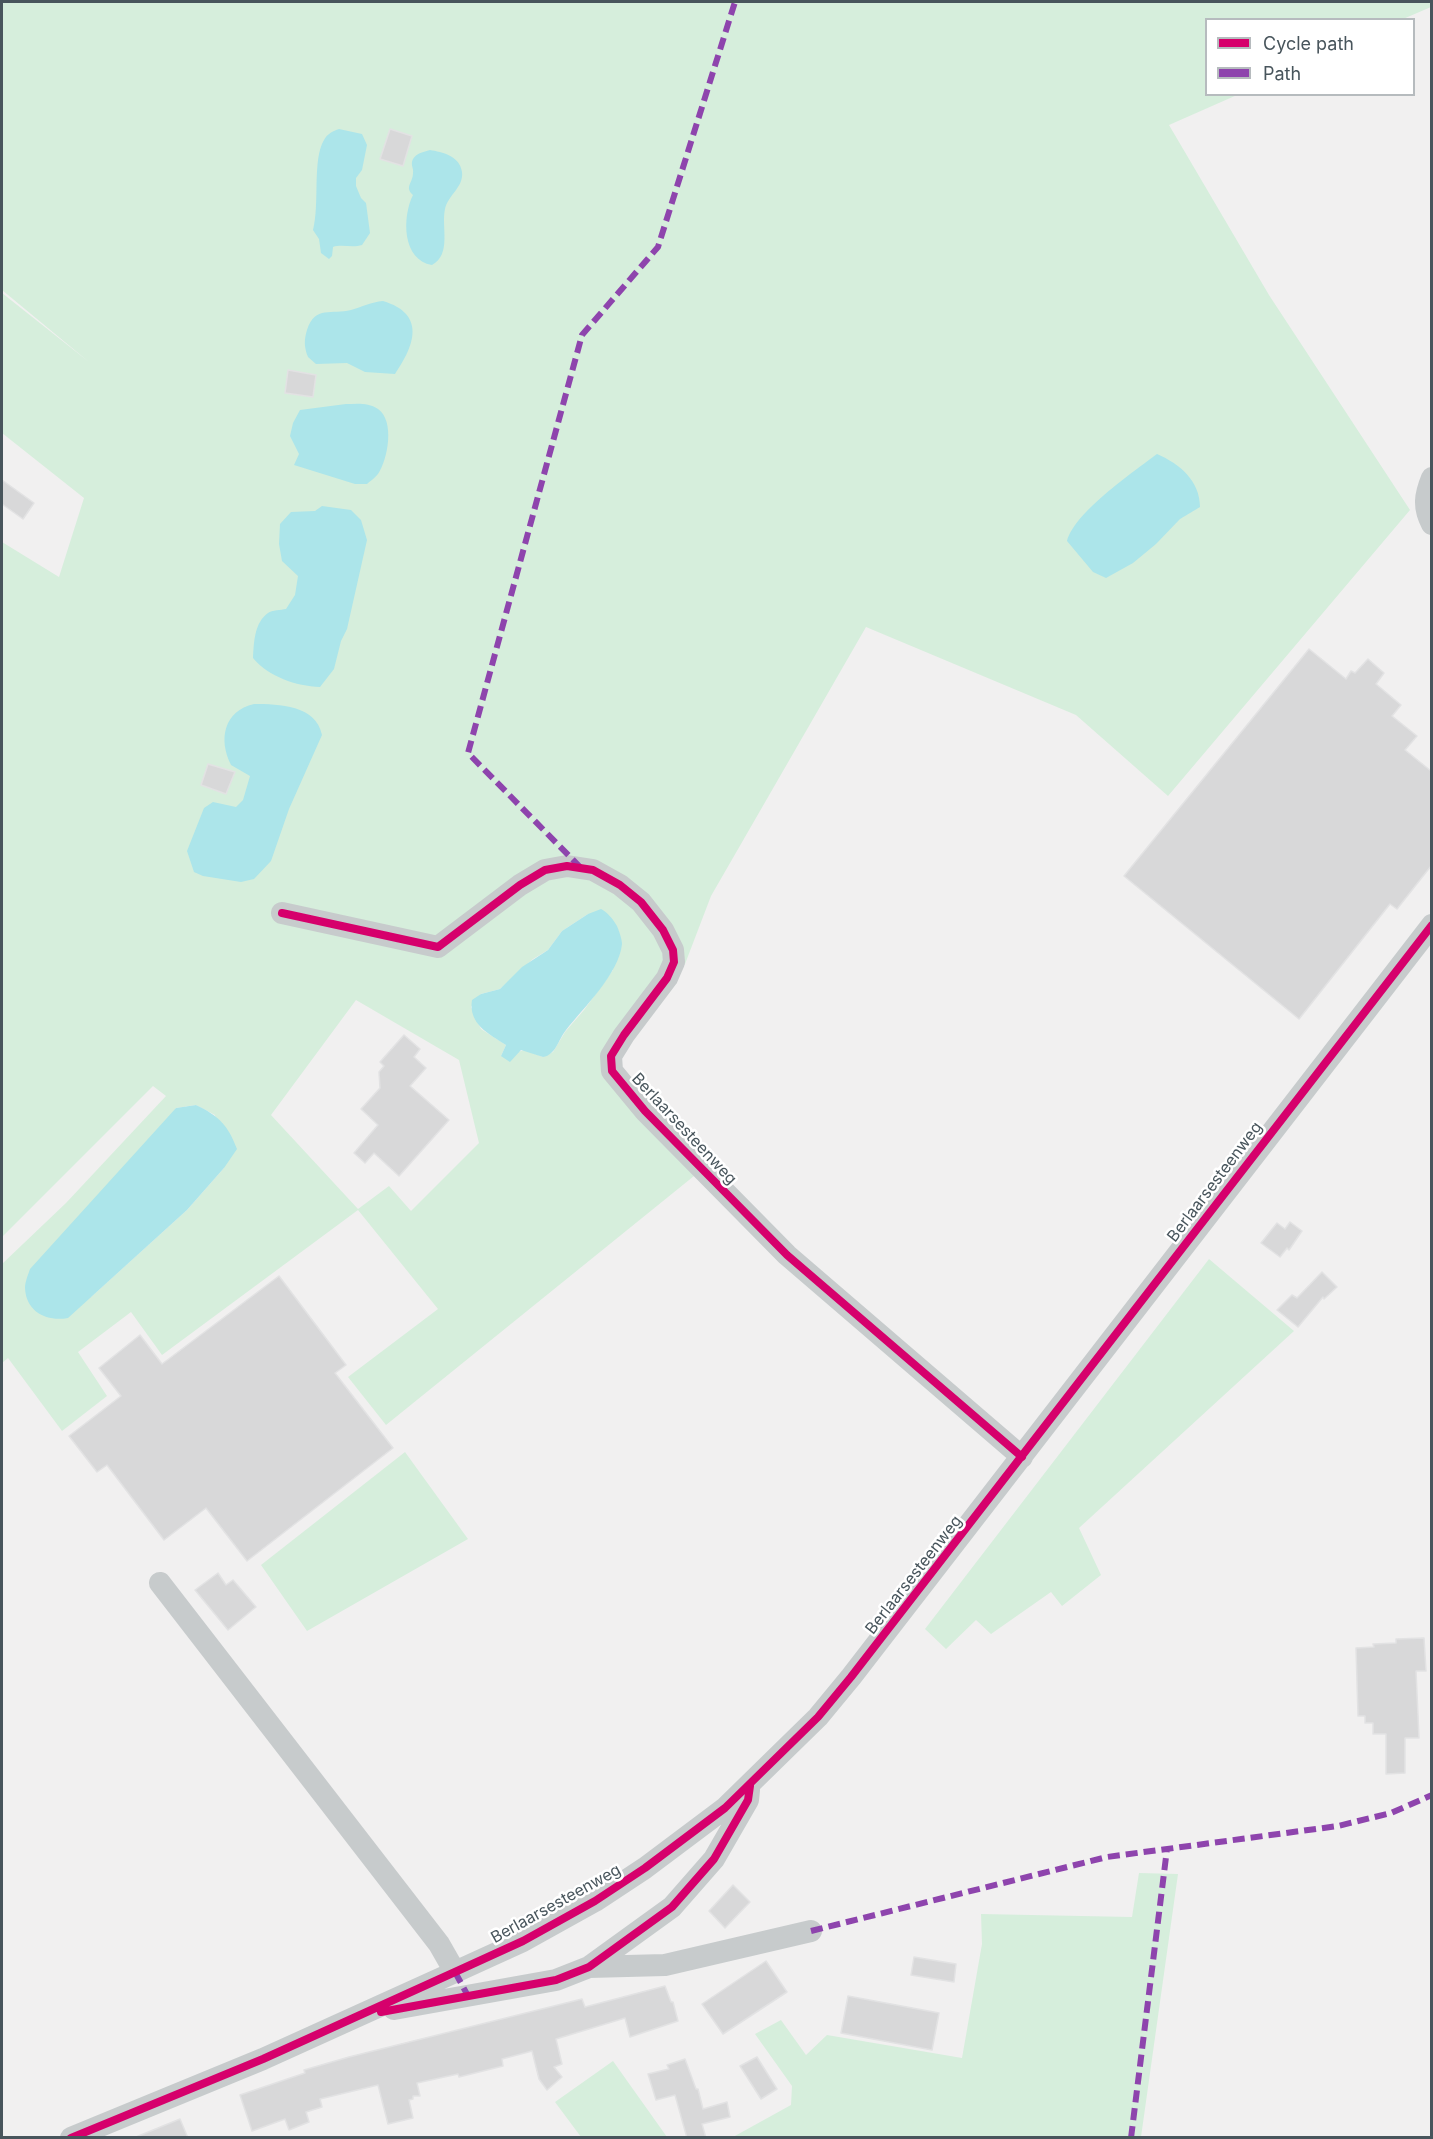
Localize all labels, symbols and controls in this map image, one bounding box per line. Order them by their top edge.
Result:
legend [1205,18,1415,96]
text: Cycle path [1263,33,1354,54]
text: Path [1263,63,1301,84]
street label: Berlaarsesteenweg [627,1069,741,1189]
street label: Berlaarsesteenweg [1164,1118,1266,1246]
street label: Berlaarsesteenweg [862,1512,966,1638]
street label: Berlaarsesteenweg [488,1860,624,1948]

